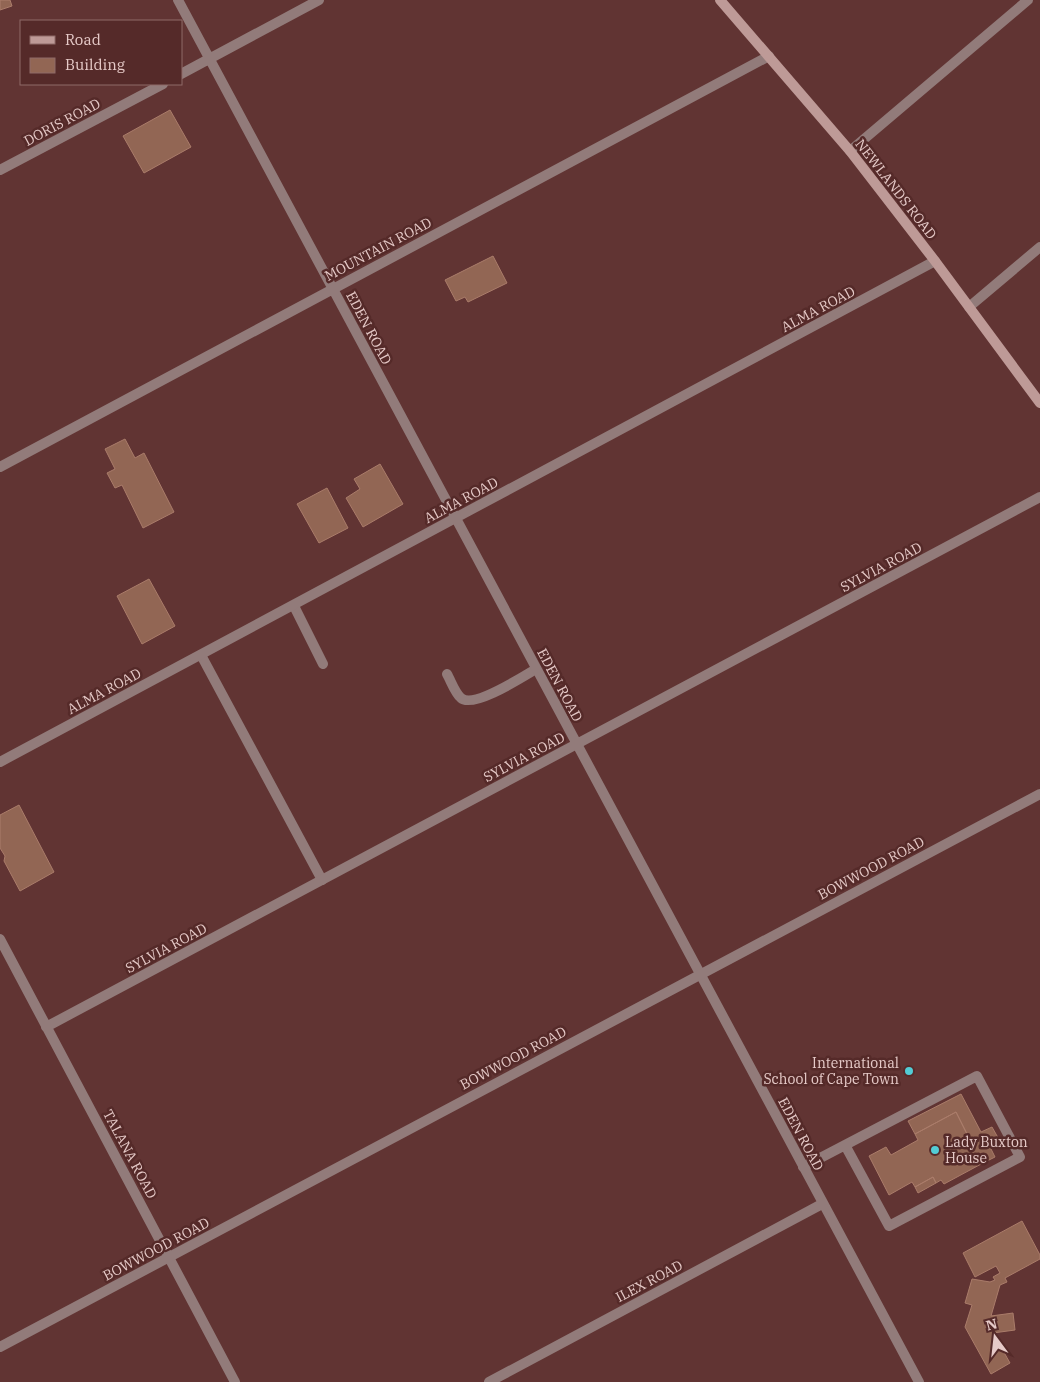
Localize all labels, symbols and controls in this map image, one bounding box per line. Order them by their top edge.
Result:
legend [20,20,182,85]
text: Road [65,30,101,49]
text: Building [65,55,125,74]
street label: DORIS ROAD [21,94,104,150]
street label: NEWLANDS ROAD [851,135,941,243]
street label: MOUNTAIN ROAD [321,213,435,285]
street label: ALMA ROAD [778,282,858,336]
street label: EDEN ROAD [342,288,396,368]
street label: ALMA ROAD [421,473,501,527]
street label: SYLVIA ROAD [837,538,925,596]
street label: EDEN ROAD [533,645,587,725]
street label: ALMA ROAD [64,664,144,718]
street label: SYLVIA ROAD [480,728,568,786]
street label: BOWWOOD ROAD [815,832,927,904]
street label: SYLVIA ROAD [122,919,210,977]
street label: BOWWOOD ROAD [457,1022,569,1094]
place label: International School of Cape Town [763,1054,899,1088]
marker: International School of Cape Town [903,1065,915,1077]
street label: EDEN ROAD [774,1094,828,1174]
street label: TALANA ROAD [99,1106,161,1202]
place label: Lady Buxton House [945,1133,1028,1167]
marker: Lady Buxton House [929,1144,941,1156]
street label: BOWWOOD ROAD [100,1213,212,1285]
street label: ILEX ROAD [612,1256,686,1306]
north arrow [970,1312,1020,1362]
text: N [984,1314,999,1335]

